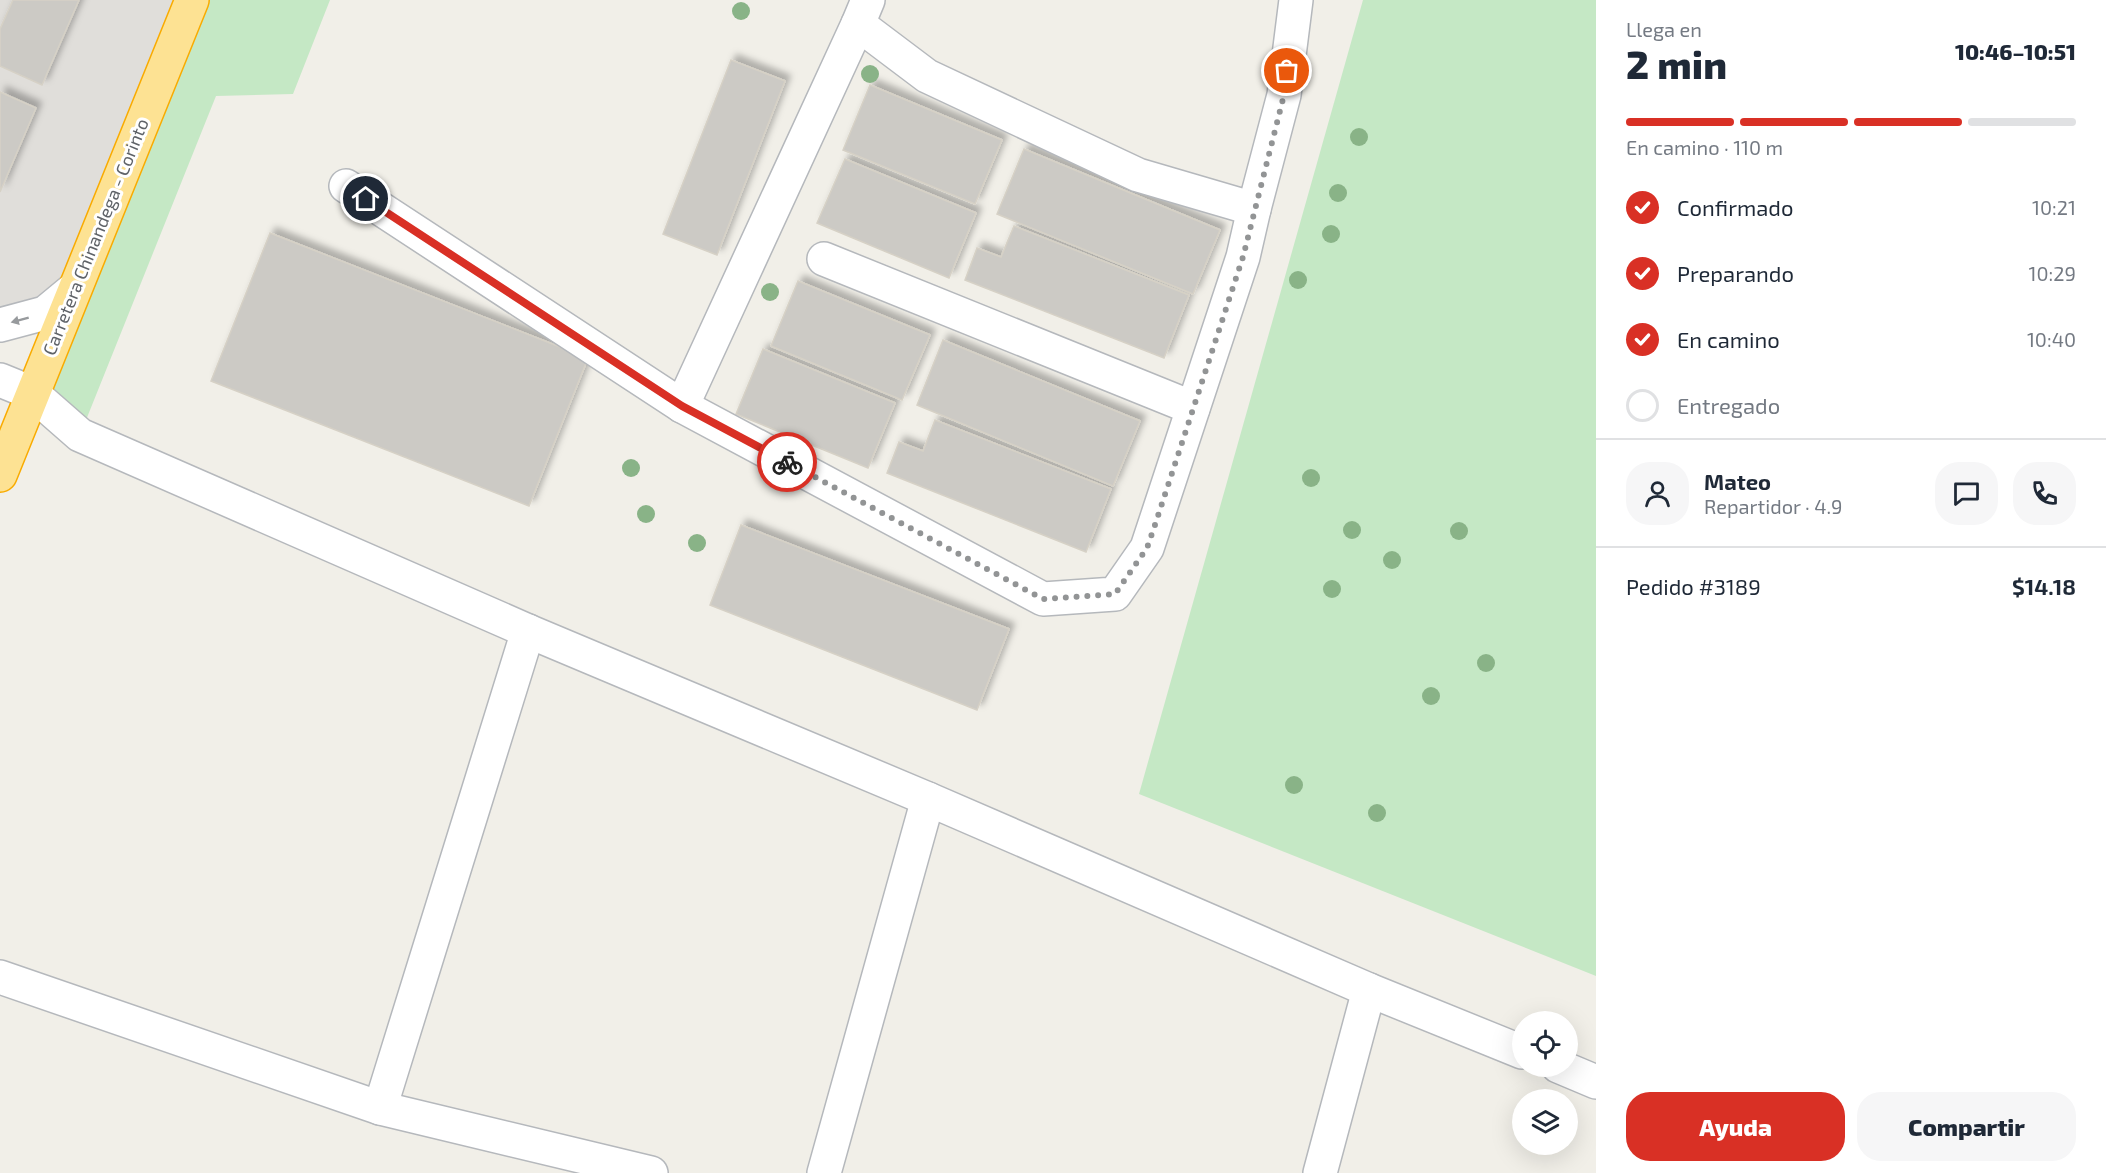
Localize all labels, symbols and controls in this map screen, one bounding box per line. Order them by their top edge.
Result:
text: Llega en [1626,17,1702,41]
text: 10:46–10:51 [1955,38,2076,64]
text: 2 min [1626,40,1727,87]
pin [1261,45,1312,96]
icon: bag [1270,54,1303,87]
street label: Carretera Chinandega - Corinto [37,115,153,358]
text: En camino · 110 m [1626,135,1783,159]
pin [340,173,391,224]
icon: home [349,182,382,215]
icon: check [1626,191,1659,224]
text: Confirmado [1677,194,1793,220]
text: 10:21 [2032,195,2076,219]
icon: check [1626,257,1659,290]
text: Preparando [1677,260,1794,286]
text: 10:29 [2029,261,2076,285]
one-way arrow [11,315,30,325]
icon: check [1626,323,1659,356]
text: En camino [1677,326,1780,352]
text: 10:40 [2027,327,2076,351]
text: Entregado [1677,392,1780,418]
courier [757,432,817,492]
icon: bike [771,446,804,479]
button: person [1626,462,1689,525]
button: chat [1935,462,1998,525]
button: phone [2013,462,2076,525]
text: Mateo [1704,468,1771,494]
text: Repartidor · 4.9 [1704,494,1843,518]
text: Pedido #3189 [1626,573,1761,599]
text: $14.18 [2012,573,2076,599]
map controls [1512,1011,1578,1155]
button: locate [1512,1011,1578,1077]
button: layers [1512,1089,1578,1155]
button: Ayuda [1626,1092,1845,1161]
button: Compartir [1857,1092,2076,1161]

